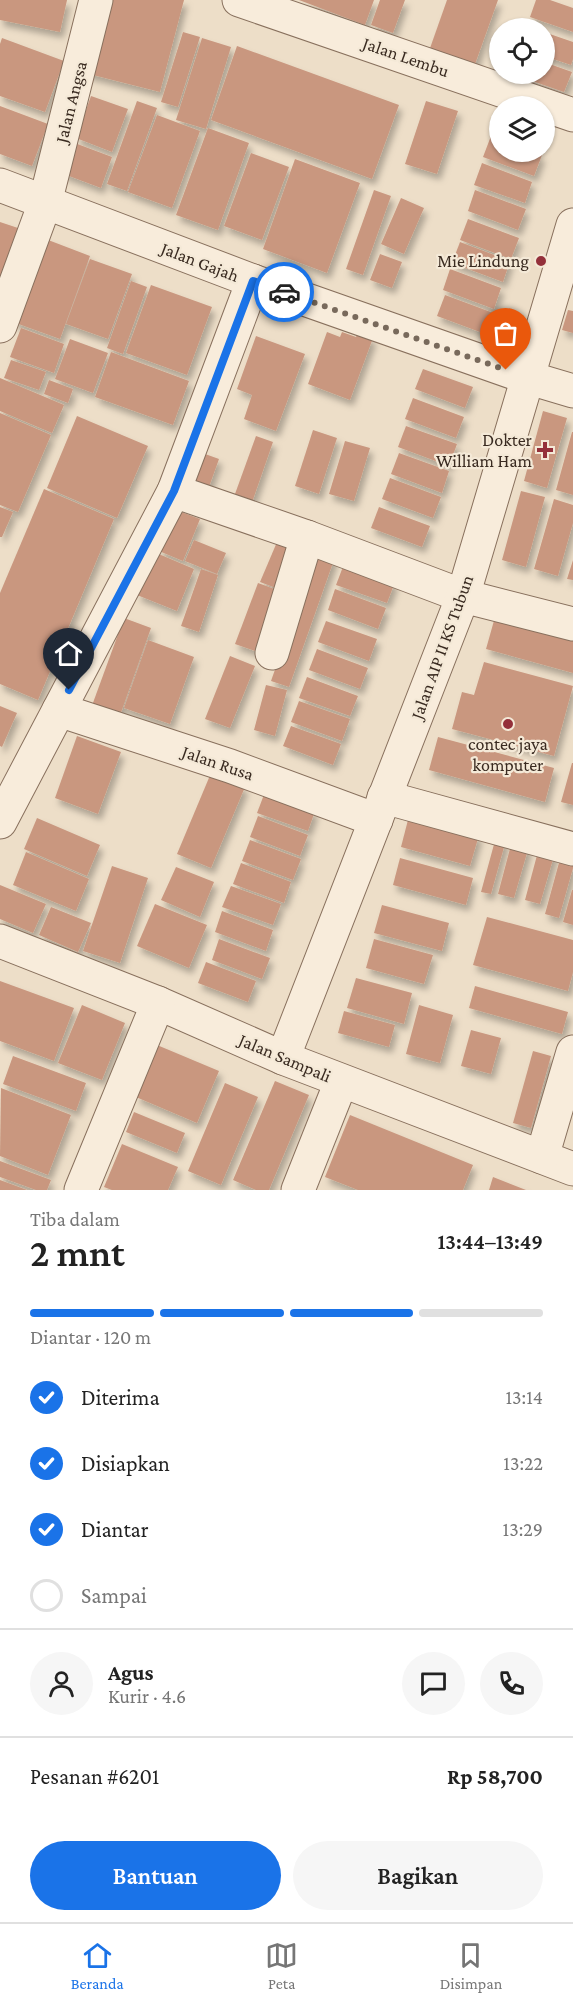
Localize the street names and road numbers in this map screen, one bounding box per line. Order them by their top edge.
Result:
street label: Jalan Lembu [358,32,452,81]
street label: Jalan Angsa [51,59,91,147]
street label: Jalan Gajah [156,237,242,287]
street label: Jalan AIP II KS Tubun [406,572,477,724]
street label: Jalan Rusa [178,741,256,785]
street label: Jalan Sampali [234,1029,334,1086]

